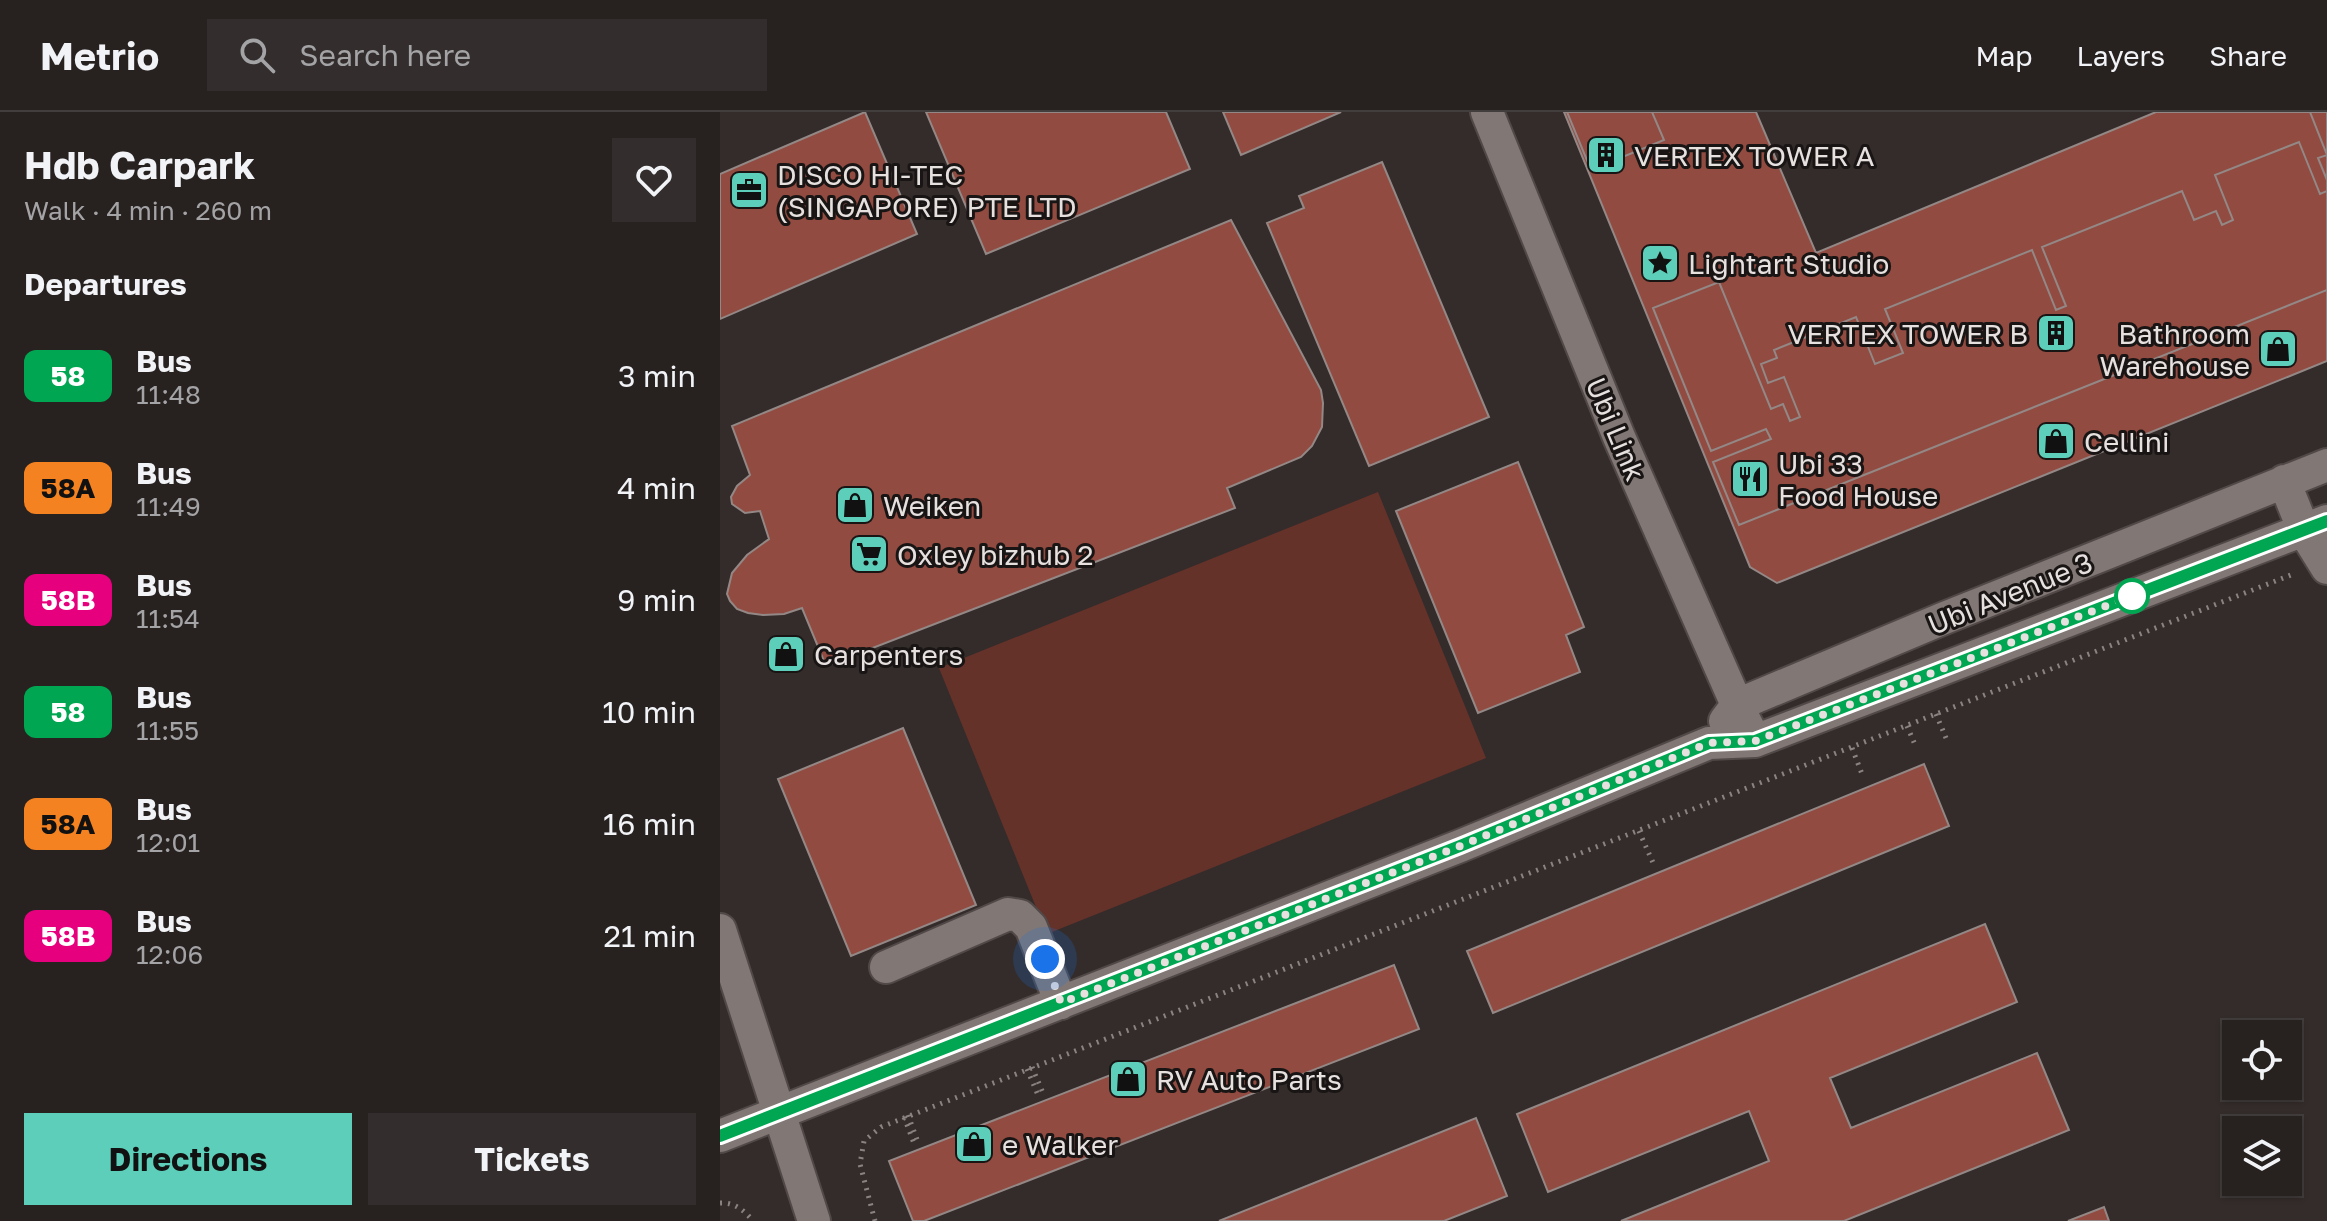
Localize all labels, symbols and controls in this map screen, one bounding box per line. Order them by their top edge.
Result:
search box [207,19,767,91]
text: Metrio [40,33,159,78]
icon: search [235,33,279,77]
text: Search here [299,37,471,73]
text: Map [1975,39,2033,72]
text: Layers [2077,39,2165,72]
text: Share [2209,39,2287,72]
building icon: VERTEX TOWER A [1585,134,1627,176]
button: heart [612,138,696,222]
place label: VERTEX TOWER A [1634,139,1875,172]
text: Hdb Carpark [24,142,255,187]
place label: DISCO HI-TEC (SINGAPORE) PTE LTD [777,158,1077,223]
office icon: DISCO HI-TEC (SINGAPORE) PTE LTD [728,169,770,211]
text: Walk · 4 min · 260 m [24,195,272,226]
place icon: Lightart Studio [1639,242,1681,284]
place label: Lightart Studio [1688,247,1889,280]
text: Departures [24,266,187,302]
building icon: VERTEX TOWER B [2035,312,2077,354]
place label: VERTEX TOWER B [1787,317,2028,350]
place label: Bathroom Warehouse [2099,317,2250,382]
shop icon: Bathroom Warehouse [2257,328,2299,370]
text: Bus [136,343,192,379]
text: 3 min [618,358,696,394]
text: 58 [50,359,86,392]
street label: Ubi Link [1580,373,1652,486]
text: 11:48 [136,379,201,410]
shop icon: Cellini [2035,420,2077,462]
place label: Cellini [2084,425,2169,458]
place label: Ubi 33 Food House [1778,447,1938,512]
text: Bus [136,455,192,491]
restaurant icon: Ubi 33 Food House [1729,458,1771,500]
text: 4 min [617,470,696,506]
text: 58A [41,471,95,504]
shop icon: Weiken [834,484,876,526]
place label: Weiken [883,489,981,522]
text: 11:49 [136,491,201,522]
supermarket icon: Oxley bizhub 2 [848,533,890,575]
place label: Oxley bizhub 2 [897,538,1094,571]
street label: Ubi Avenue 3 [1923,545,2097,641]
text: Bus [136,567,192,603]
unlabelled marker [2115,579,2149,613]
text: 9 min [617,582,696,618]
text: 58B [41,583,95,616]
text: 11:54 [136,603,200,634]
shop icon: Carpenters [765,633,807,675]
place label: Carpenters [814,638,963,671]
text: Bus [136,679,192,715]
text: 10 min [602,694,696,730]
text: 58 [50,695,86,728]
text: 11:55 [136,715,199,746]
text: Bus [136,791,192,827]
text: 16 min [603,806,696,842]
text: 58A [41,807,95,840]
text: 12:01 [136,827,200,858]
text: Bus [136,903,192,939]
text: 21 min [604,918,696,954]
text: 58B [41,919,95,952]
text: 12:06 [136,939,203,970]
your location [1025,939,1065,979]
map controls [2222,1020,2302,1196]
button: locate [2222,1020,2302,1100]
shop icon: RV Auto Parts [1107,1058,1149,1100]
place label: RV Auto Parts [1156,1063,1342,1096]
button: Directions [24,1113,352,1205]
button: Tickets [368,1113,696,1205]
button: layers [2222,1116,2302,1196]
shop icon: e Walker [953,1123,995,1165]
place label: e Walker [1002,1128,1118,1161]

